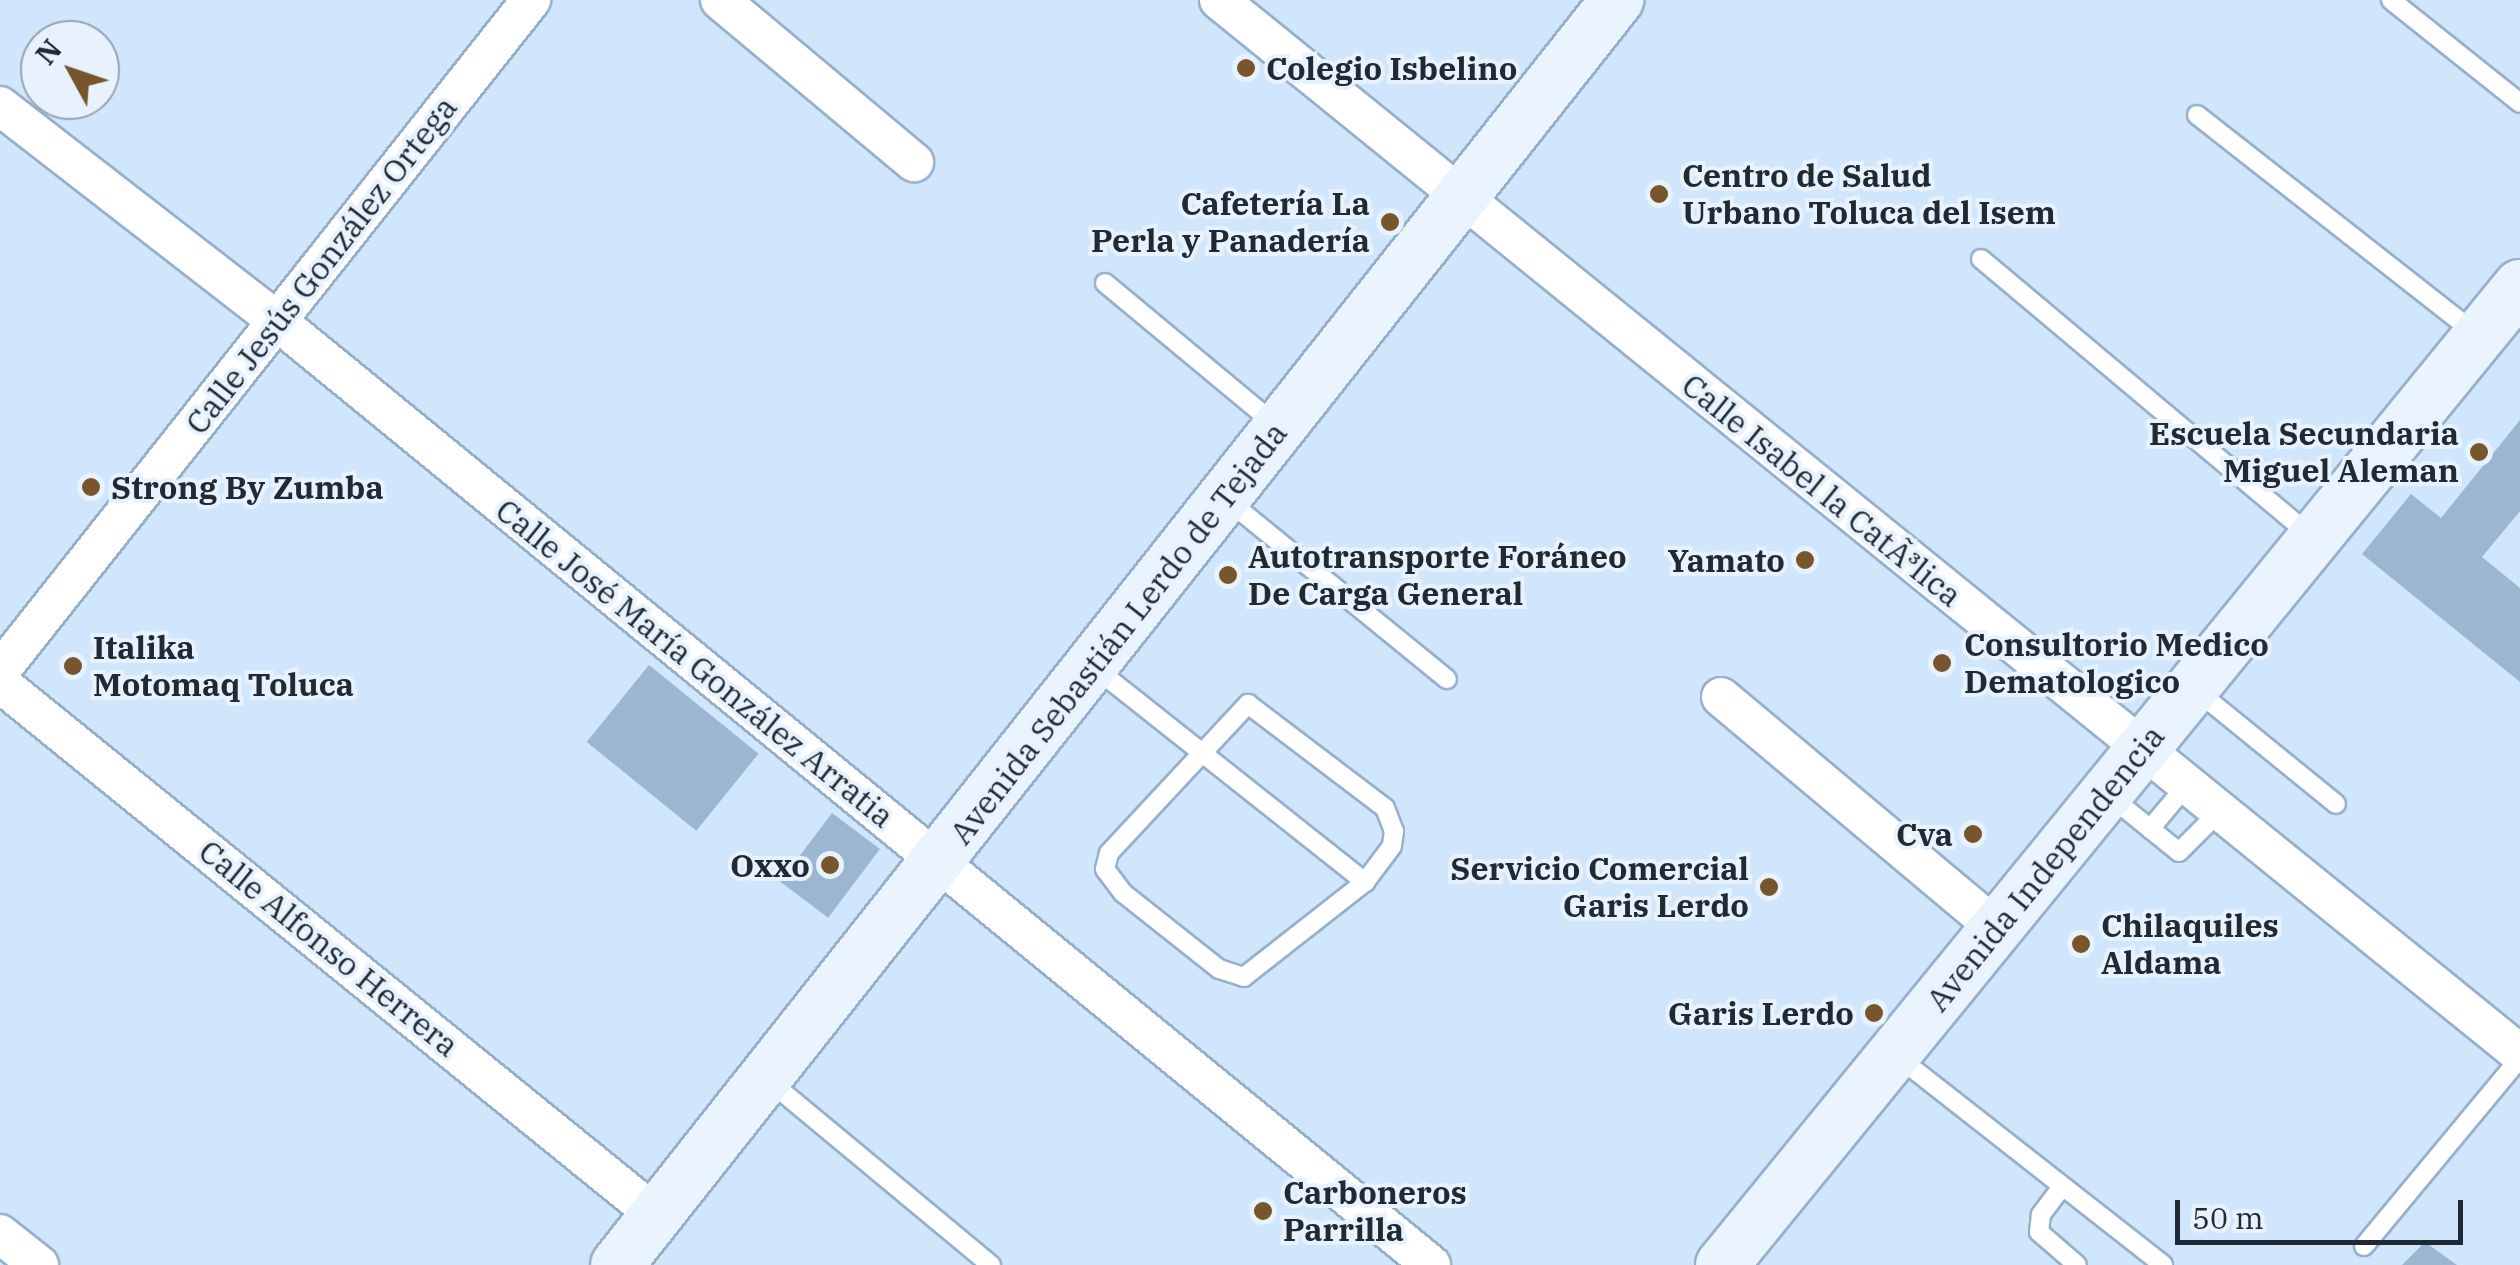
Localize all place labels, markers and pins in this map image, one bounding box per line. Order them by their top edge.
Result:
place label: Colegio Isbelino [1266,49,1517,87]
marker: Colegio Isbelino [1235,57,1257,79]
place label: Centro de Salud Urbano Toluca del Isem [1682,157,2056,232]
marker: Centro de Salud Urbano Toluca del Isem [1646,181,1672,207]
place label: Cafetería La Perla y Panadería [1091,185,1370,260]
marker: Cafetería La Perla y Panadería [1379,211,1401,233]
place label: Escuela Secundaria Miguel Aleman [2149,415,2459,490]
marker: Escuela Secundaria Miguel Aleman [2468,441,2490,463]
place label: Strong By Zumba [111,468,384,506]
marker: Strong By Zumba [80,476,102,498]
place label: Autotransporte Foráneo De Carga General [1248,538,1627,613]
place label: Yamato [1667,541,1785,579]
marker: Yamato [1794,549,1816,571]
marker: Autotransporte Foráneo De Carga General [1217,564,1239,586]
place label: Consultorio Medico Dematologico [1964,626,2269,701]
place label: Italika Motomaq Toluca [93,629,354,704]
marker: Consultorio Medico Dematologico [1929,650,1955,676]
marker: Italika Motomaq Toluca [62,655,84,677]
place label: Cva [1896,815,1953,853]
marker: Cva [1962,823,1984,845]
place label: Oxxo [730,846,810,884]
place label: Servicio Comercial Garis Lerdo [1450,850,1749,925]
marker: Oxxo [819,854,841,876]
marker: Servicio Comercial Garis Lerdo [1758,876,1780,898]
place label: Chilaquiles Aldama [2101,907,2279,982]
marker: Chilaquiles Aldama [2070,933,2092,955]
place label: Garis Lerdo [1668,994,1854,1032]
marker: Garis Lerdo [1863,1002,1885,1024]
place label: Carboneros Parrilla [1283,1174,1467,1249]
marker: Carboneros Parrilla [1252,1200,1274,1222]

